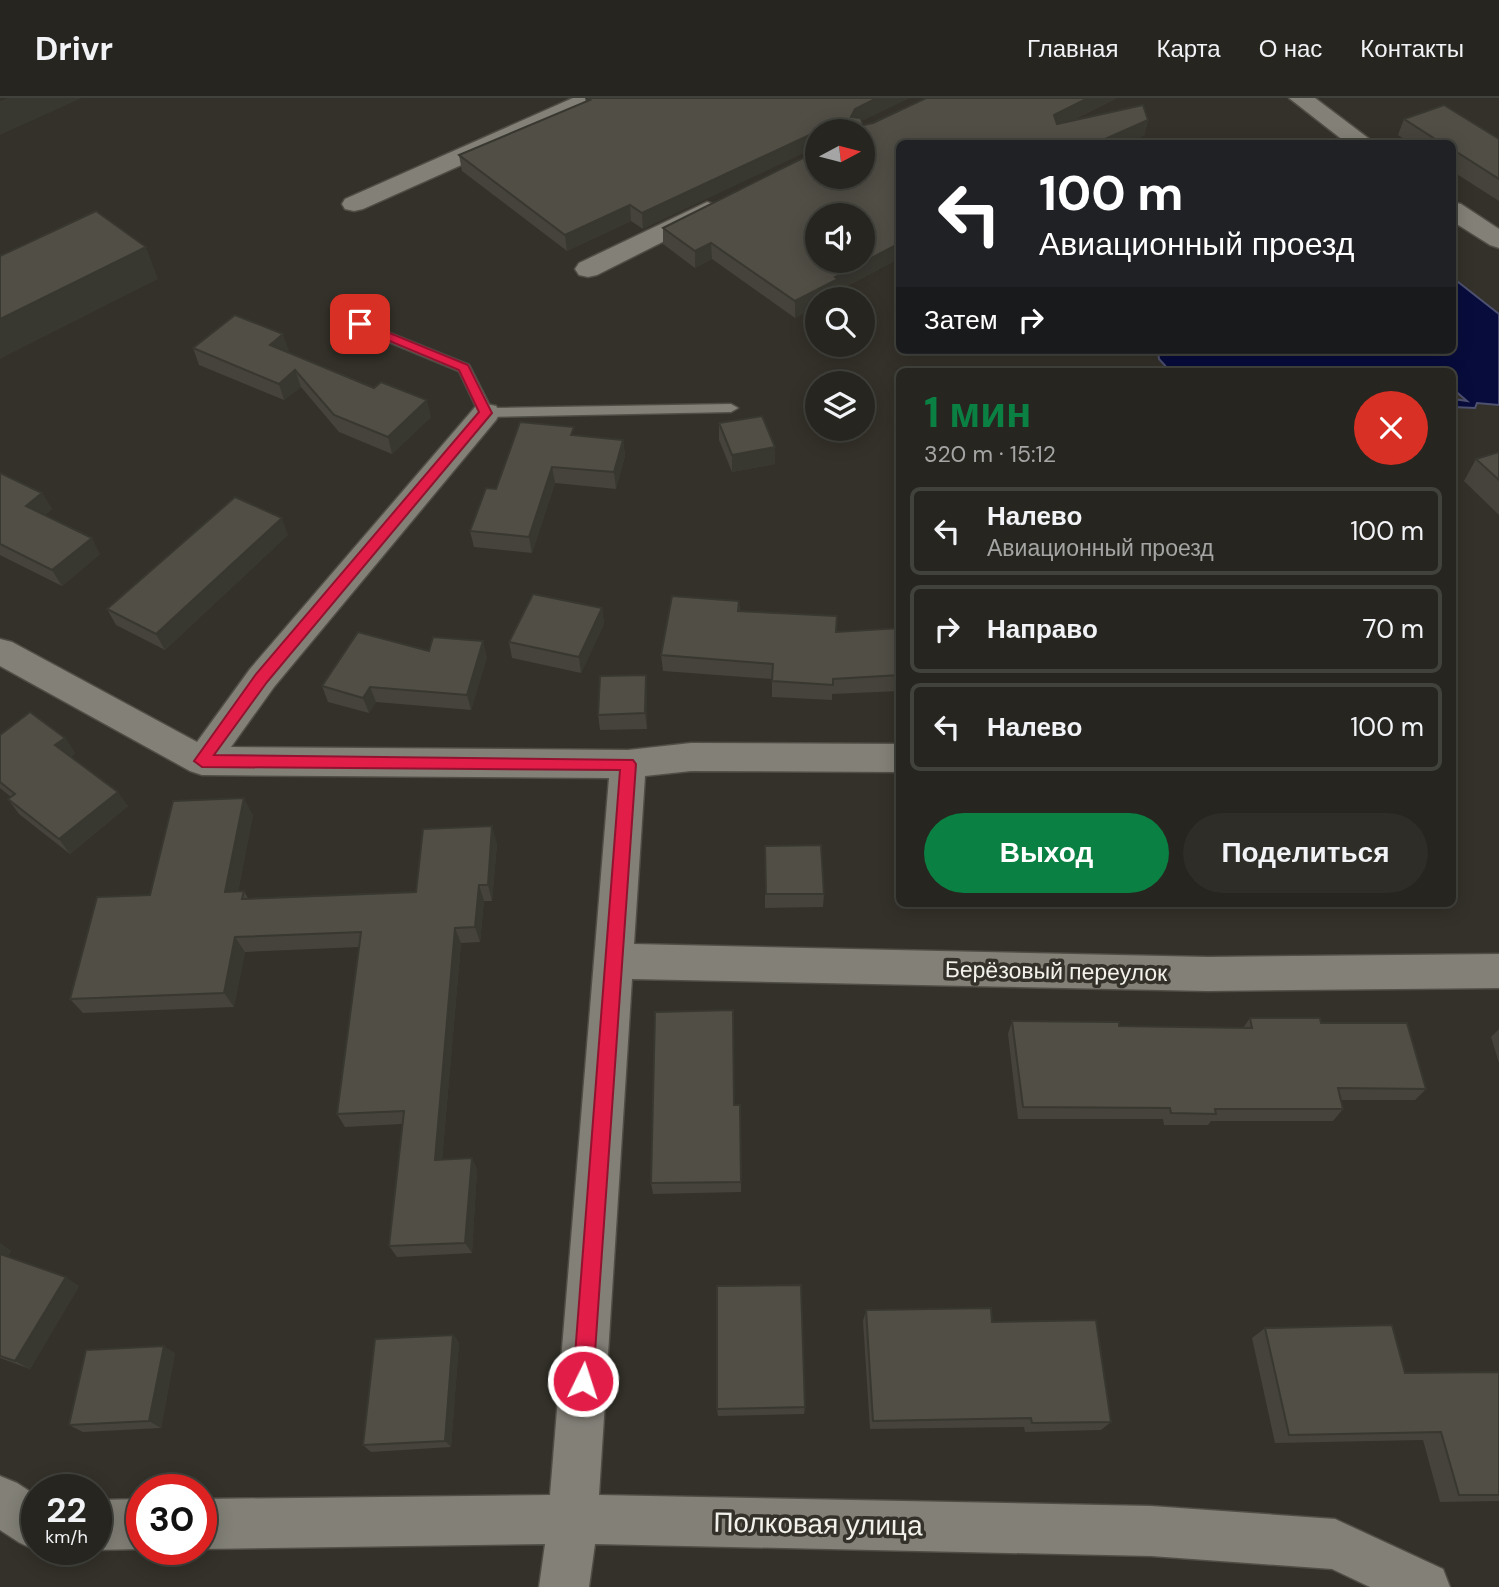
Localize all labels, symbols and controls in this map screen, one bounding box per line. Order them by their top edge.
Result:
text: Drivr [35,27,113,70]
text: Главная [1027,33,1118,64]
text: Карта [1156,33,1221,64]
text: О нас [1259,33,1322,64]
text: Контакты [1360,33,1464,64]
north arrow [805,119,875,189]
map controls [805,119,875,441]
text: 100 m [1039,161,1183,225]
icon: left [924,168,1015,259]
button: sound [805,203,875,273]
text: Авиационный проезд [1039,223,1354,265]
button: search [805,287,875,357]
pin [330,294,390,354]
icon: right [1012,301,1050,339]
text: Затем [924,303,998,337]
icon: arrive [341,305,379,343]
button: layers [805,371,875,441]
text: 1 мин [924,385,1031,440]
button: close [1354,391,1428,465]
text: 320 m · 15:12 [924,439,1056,469]
text: Налево [987,499,1082,533]
icon: left [928,512,966,550]
text: 100 m [1350,514,1424,548]
text: Авиационный проезд [987,533,1214,563]
icon: right [928,610,966,648]
text: Направо [987,612,1098,646]
text: 70 m [1363,612,1424,646]
icon: left [928,708,966,746]
text: Налево [987,710,1082,744]
text: 100 m [1350,710,1424,744]
button: Выход [924,813,1169,893]
button: Поделиться [1183,813,1428,893]
street label: Берёзовый переулок [945,954,1168,988]
position arrow [546,1344,620,1418]
speed limit sign: 30 [126,1474,217,1565]
text: 22 [46,1487,87,1533]
street label: Полковая улица [713,1504,923,1544]
text: km/h [45,1525,88,1549]

